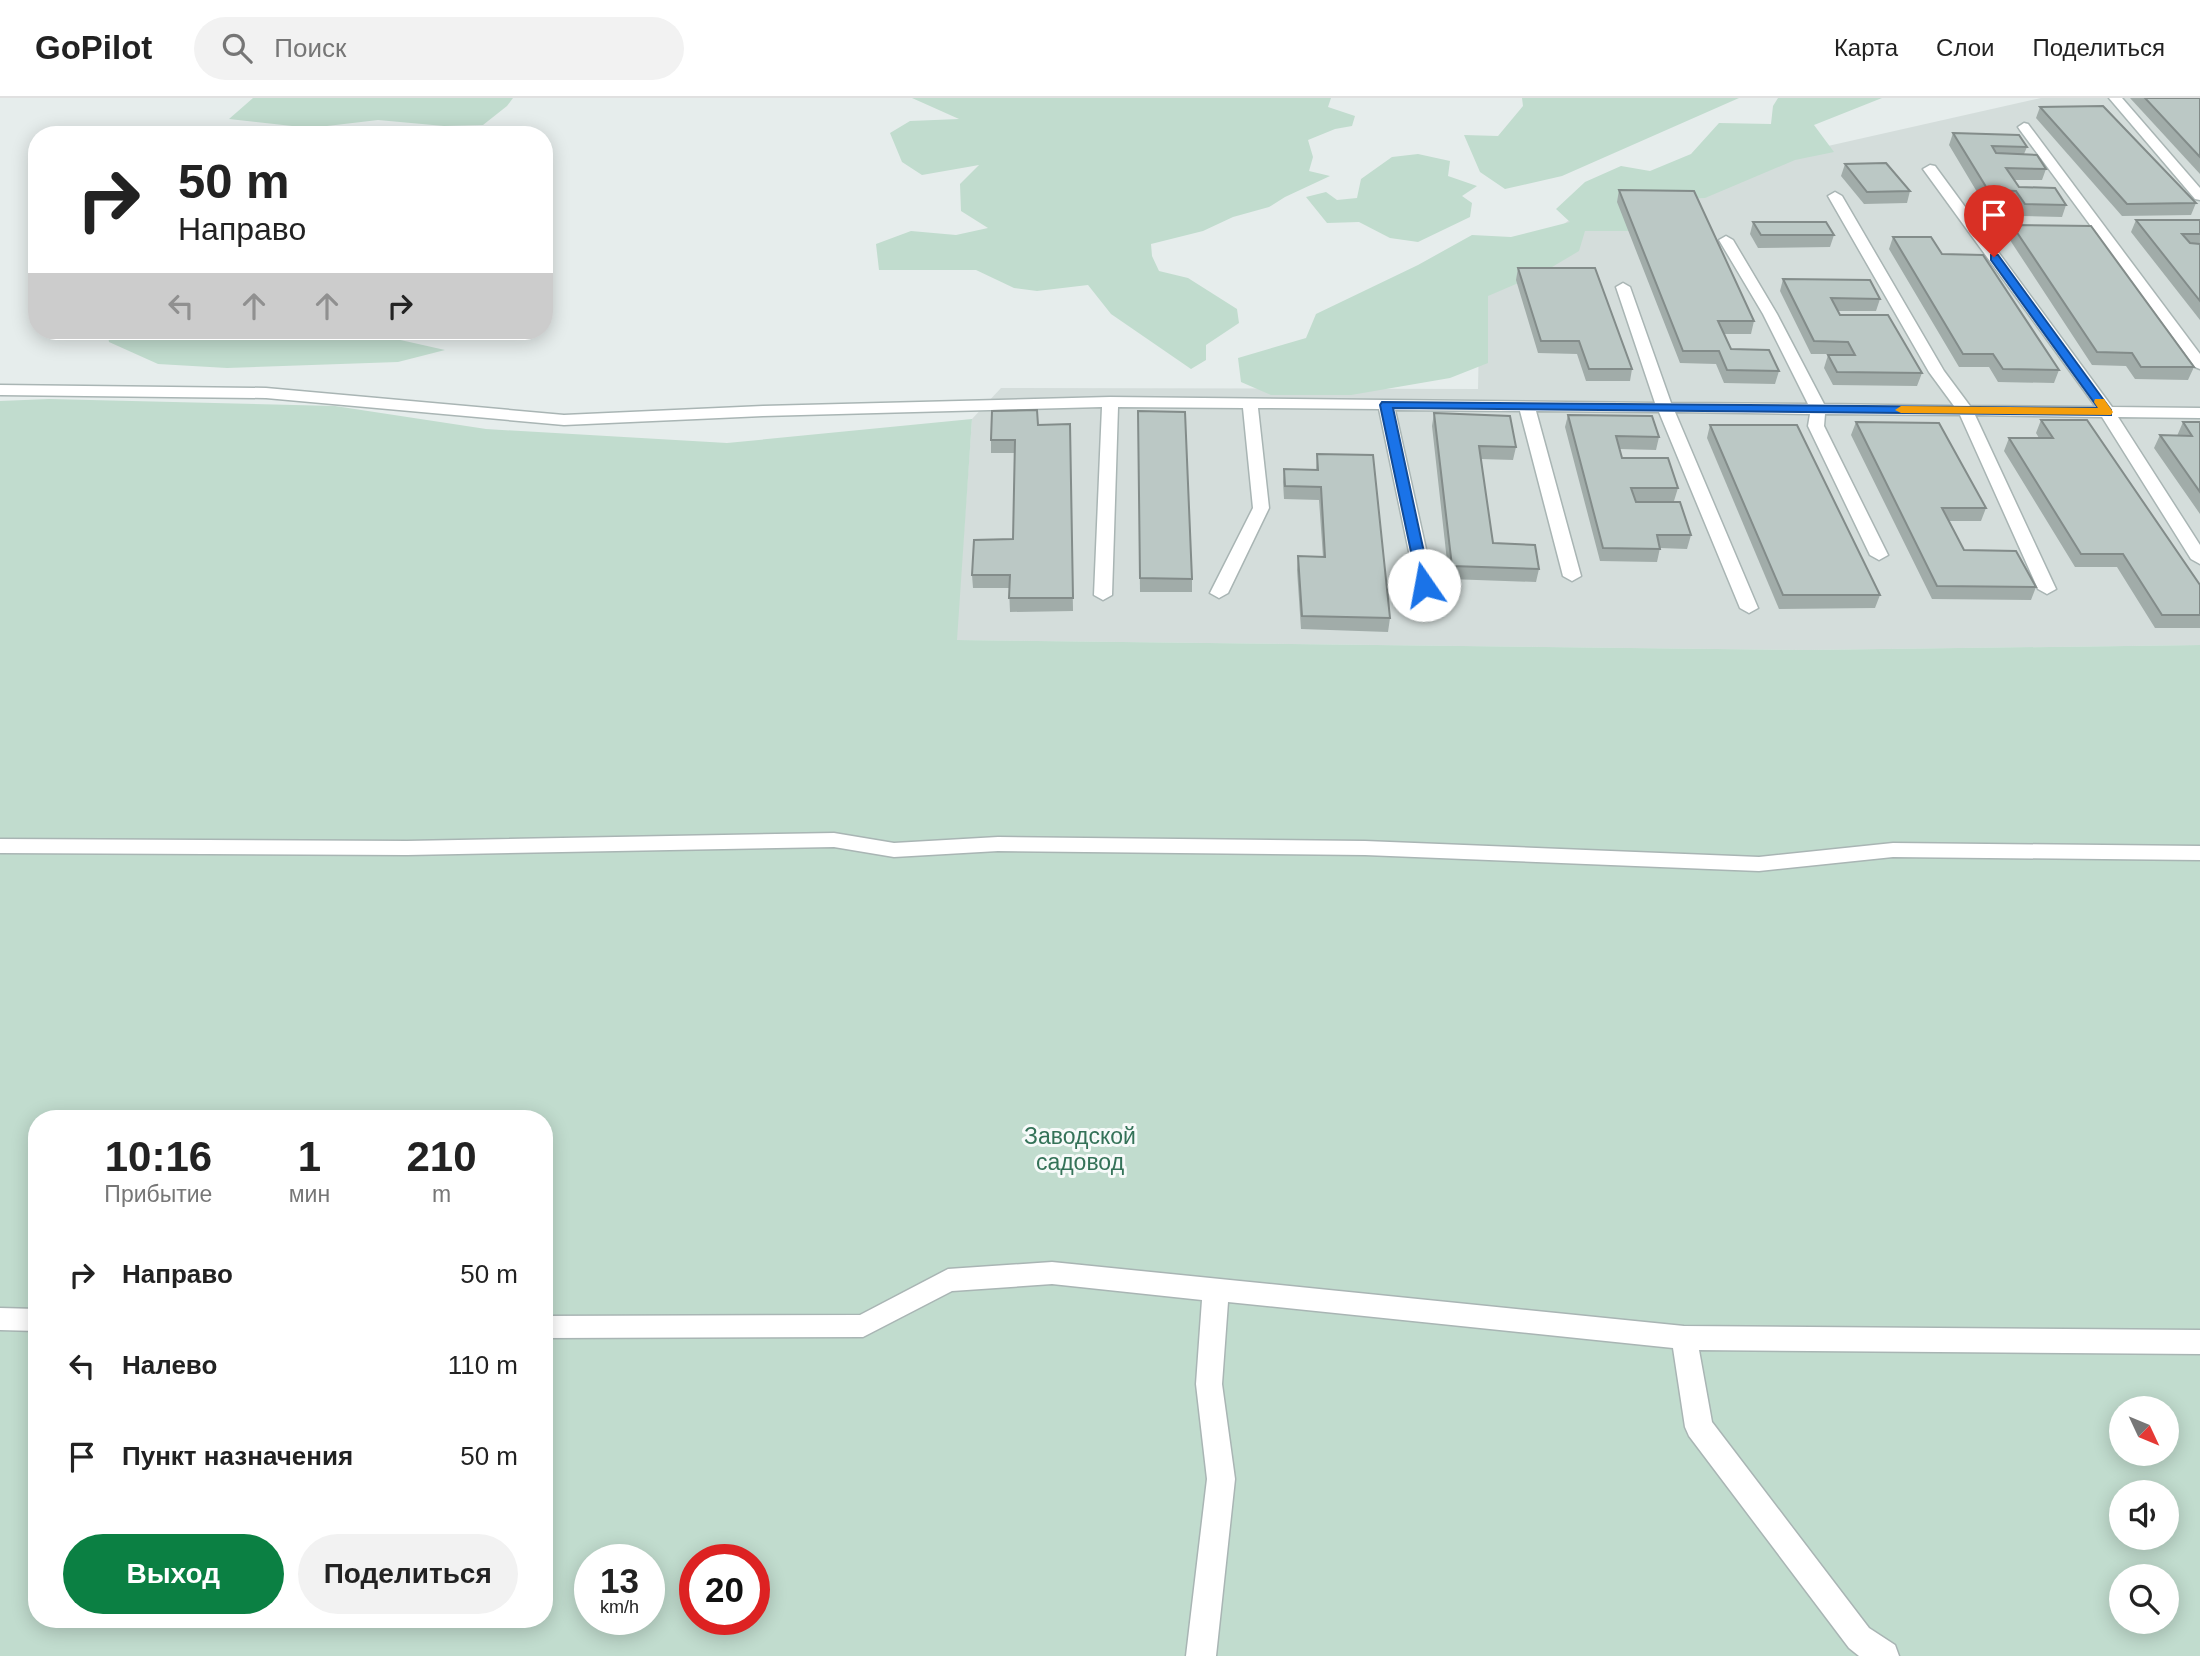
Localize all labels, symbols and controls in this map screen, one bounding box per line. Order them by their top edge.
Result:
search box [194,17,684,80]
text: GoPilot [35,29,152,66]
icon: search [218,29,256,67]
text: Поиск [274,33,346,63]
text: Карта [1834,34,1898,61]
text: Слои [1936,34,1994,61]
text: Поделиться [2032,34,2165,61]
icon: right [63,154,154,245]
text: 50 m [178,154,290,208]
pin [1964,185,2024,257]
icon: arrive [1975,196,2013,234]
text: Направо [178,211,306,247]
icon: left [162,287,200,325]
icon: ahead [235,287,273,325]
icon: ahead [308,287,346,325]
icon: right [381,287,419,325]
position arrow [1387,548,1461,622]
park label: Заводской садовод [1024,1123,1136,1175]
text: 10:16 [105,1133,212,1180]
text: 1 [298,1133,321,1180]
text: 210 [407,1133,477,1180]
text: Прибытие [104,1181,212,1207]
text: мин [289,1181,330,1207]
text: m [432,1181,451,1207]
icon: right [63,1256,101,1294]
text: Направо [122,1259,233,1289]
text: 50 m [460,1259,518,1289]
icon: left [63,1347,101,1385]
text: Налево [122,1350,217,1380]
text: 110 m [448,1350,518,1380]
north arrow [2109,1396,2179,1466]
map controls [2109,1396,2179,1634]
icon: arrive [63,1438,101,1476]
text: Пункт назначения [122,1441,353,1471]
text: 50 m [460,1441,518,1471]
button: sound [2109,1480,2179,1550]
button: Выход [63,1534,284,1614]
button: Поделиться [298,1534,518,1614]
speed limit sign: 20 [679,1544,770,1635]
text: 13 [600,1561,639,1600]
button: search [2109,1564,2179,1634]
text: km/h [600,1597,639,1617]

